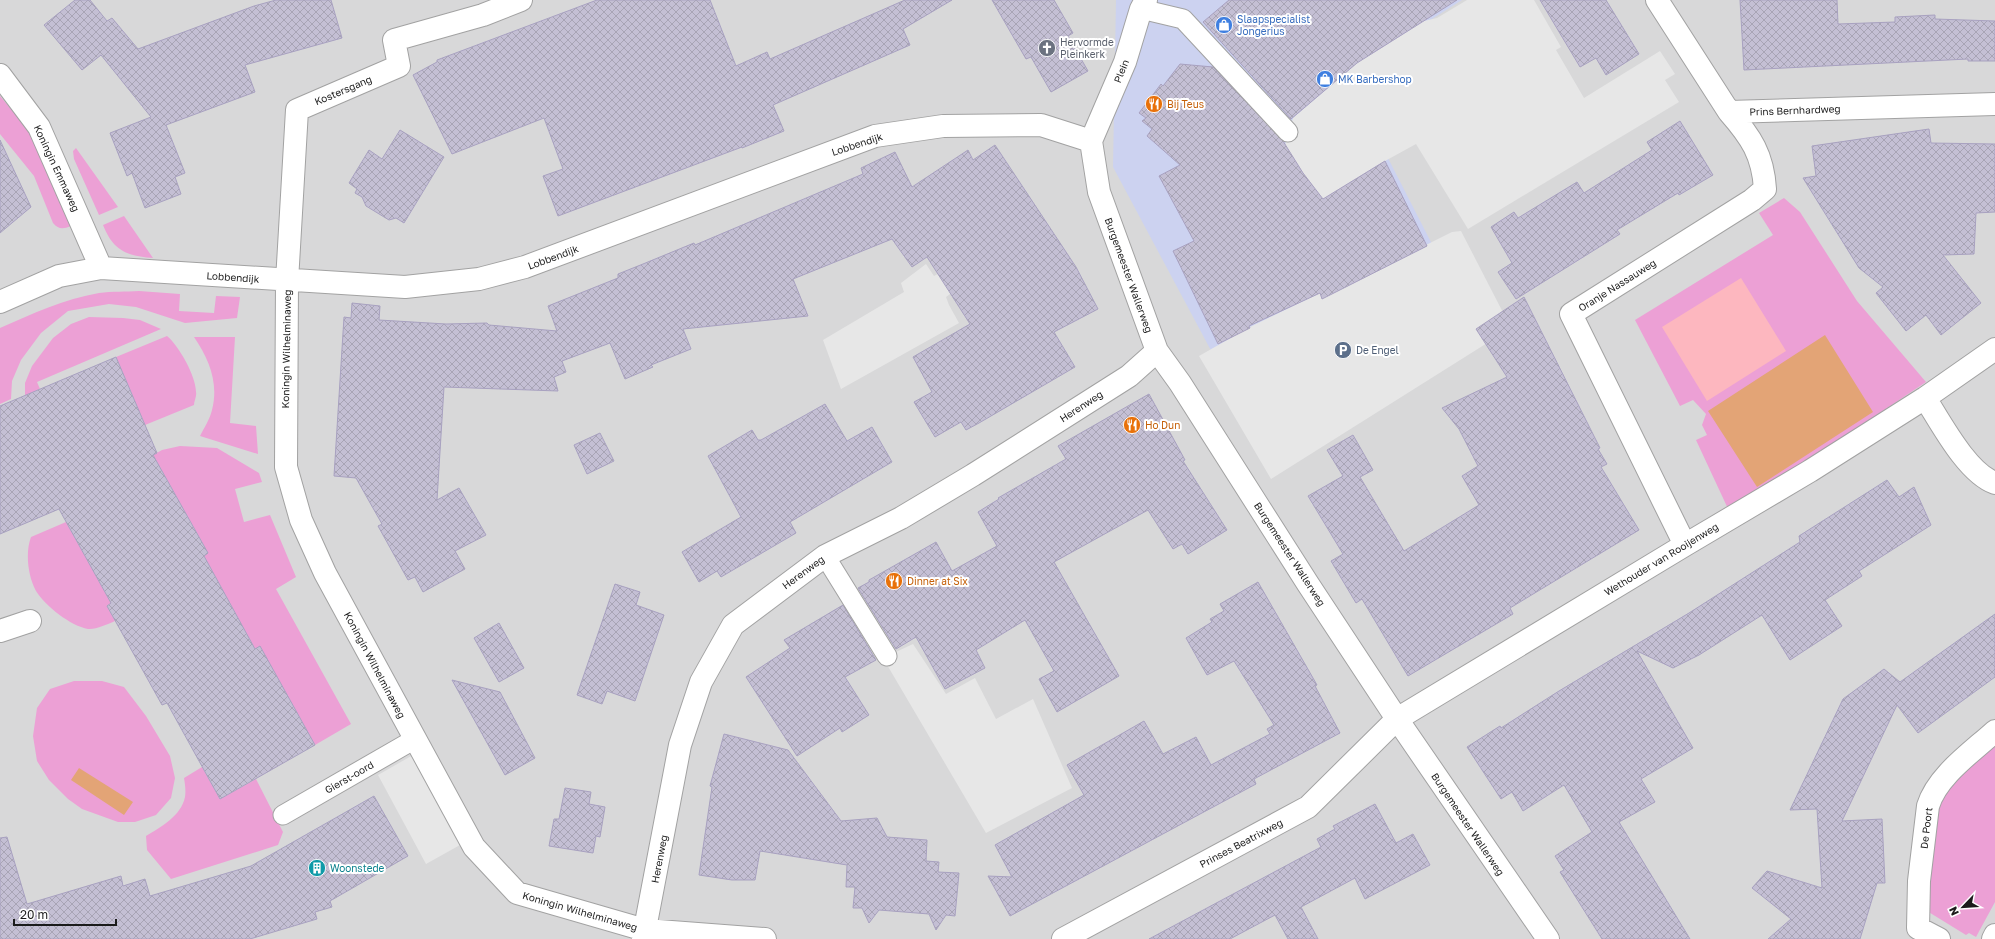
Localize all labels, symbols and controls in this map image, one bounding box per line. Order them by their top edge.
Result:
place label: Slaapspecialist Jongerius [1237,13,1310,37]
shop icon: Slaapspecialist Jongerius [1214,15,1234,35]
place label: Hervormde Pleinkerk [1060,36,1114,60]
church icon: Hervormde Pleinkerk [1037,38,1057,58]
street label: Plein [1111,57,1131,85]
shop icon: MK Barbershop [1315,69,1335,89]
street label: Kostersgang [313,73,373,107]
place label: MK Barbershop [1338,73,1412,85]
restaurant icon: Bij Teus [1144,94,1164,114]
place label: Bij Teus [1167,98,1204,110]
street label: Prins Bernhardweg [1749,102,1841,118]
street label: Koningin Emmaweg [32,123,82,213]
street label: Lobbendijk [830,130,884,158]
street label: Burgemeester Wallerweg [1103,216,1155,334]
street label: Lobbendijk [526,242,580,272]
street label: Oranje Nassauweg [1576,256,1658,314]
street label: Lobbendijk [206,269,260,285]
street label: Koningin Wilhelminaweg [279,289,293,409]
parking icon: De Engel [1333,340,1353,360]
place label: De Engel [1356,344,1399,356]
street label: Herenweg [1057,388,1105,424]
restaurant icon: Ho Dun [1122,415,1142,435]
place label: Ho Dun [1145,419,1180,431]
street label: Burgemeester Wallerweg [1252,500,1328,608]
street label: Wethouder van Rooijenweg [1602,520,1720,598]
street label: Herenweg [780,553,826,591]
restaurant icon: Dinner at Six [884,571,904,591]
place label: Dinner at Six [907,575,968,587]
street label: Koningin Wilhelminaweg [342,610,408,720]
street label: Gierst-oord [322,758,376,796]
street label: Burgemeester Wallerweg [1429,770,1507,878]
street label: De Poort [1917,806,1935,850]
street label: Prinses Beatrixweg [1197,816,1285,870]
street label: Herenweg [648,834,670,884]
building icon: Woonstede [307,858,327,878]
place label: Woonstede [330,862,385,874]
north arrow [1943,887,1983,927]
street label: Koningin Wilhelminaweg [521,889,639,933]
scale bar [14,901,116,927]
text: N [1946,905,1961,918]
text: 20 m [20,907,48,922]

